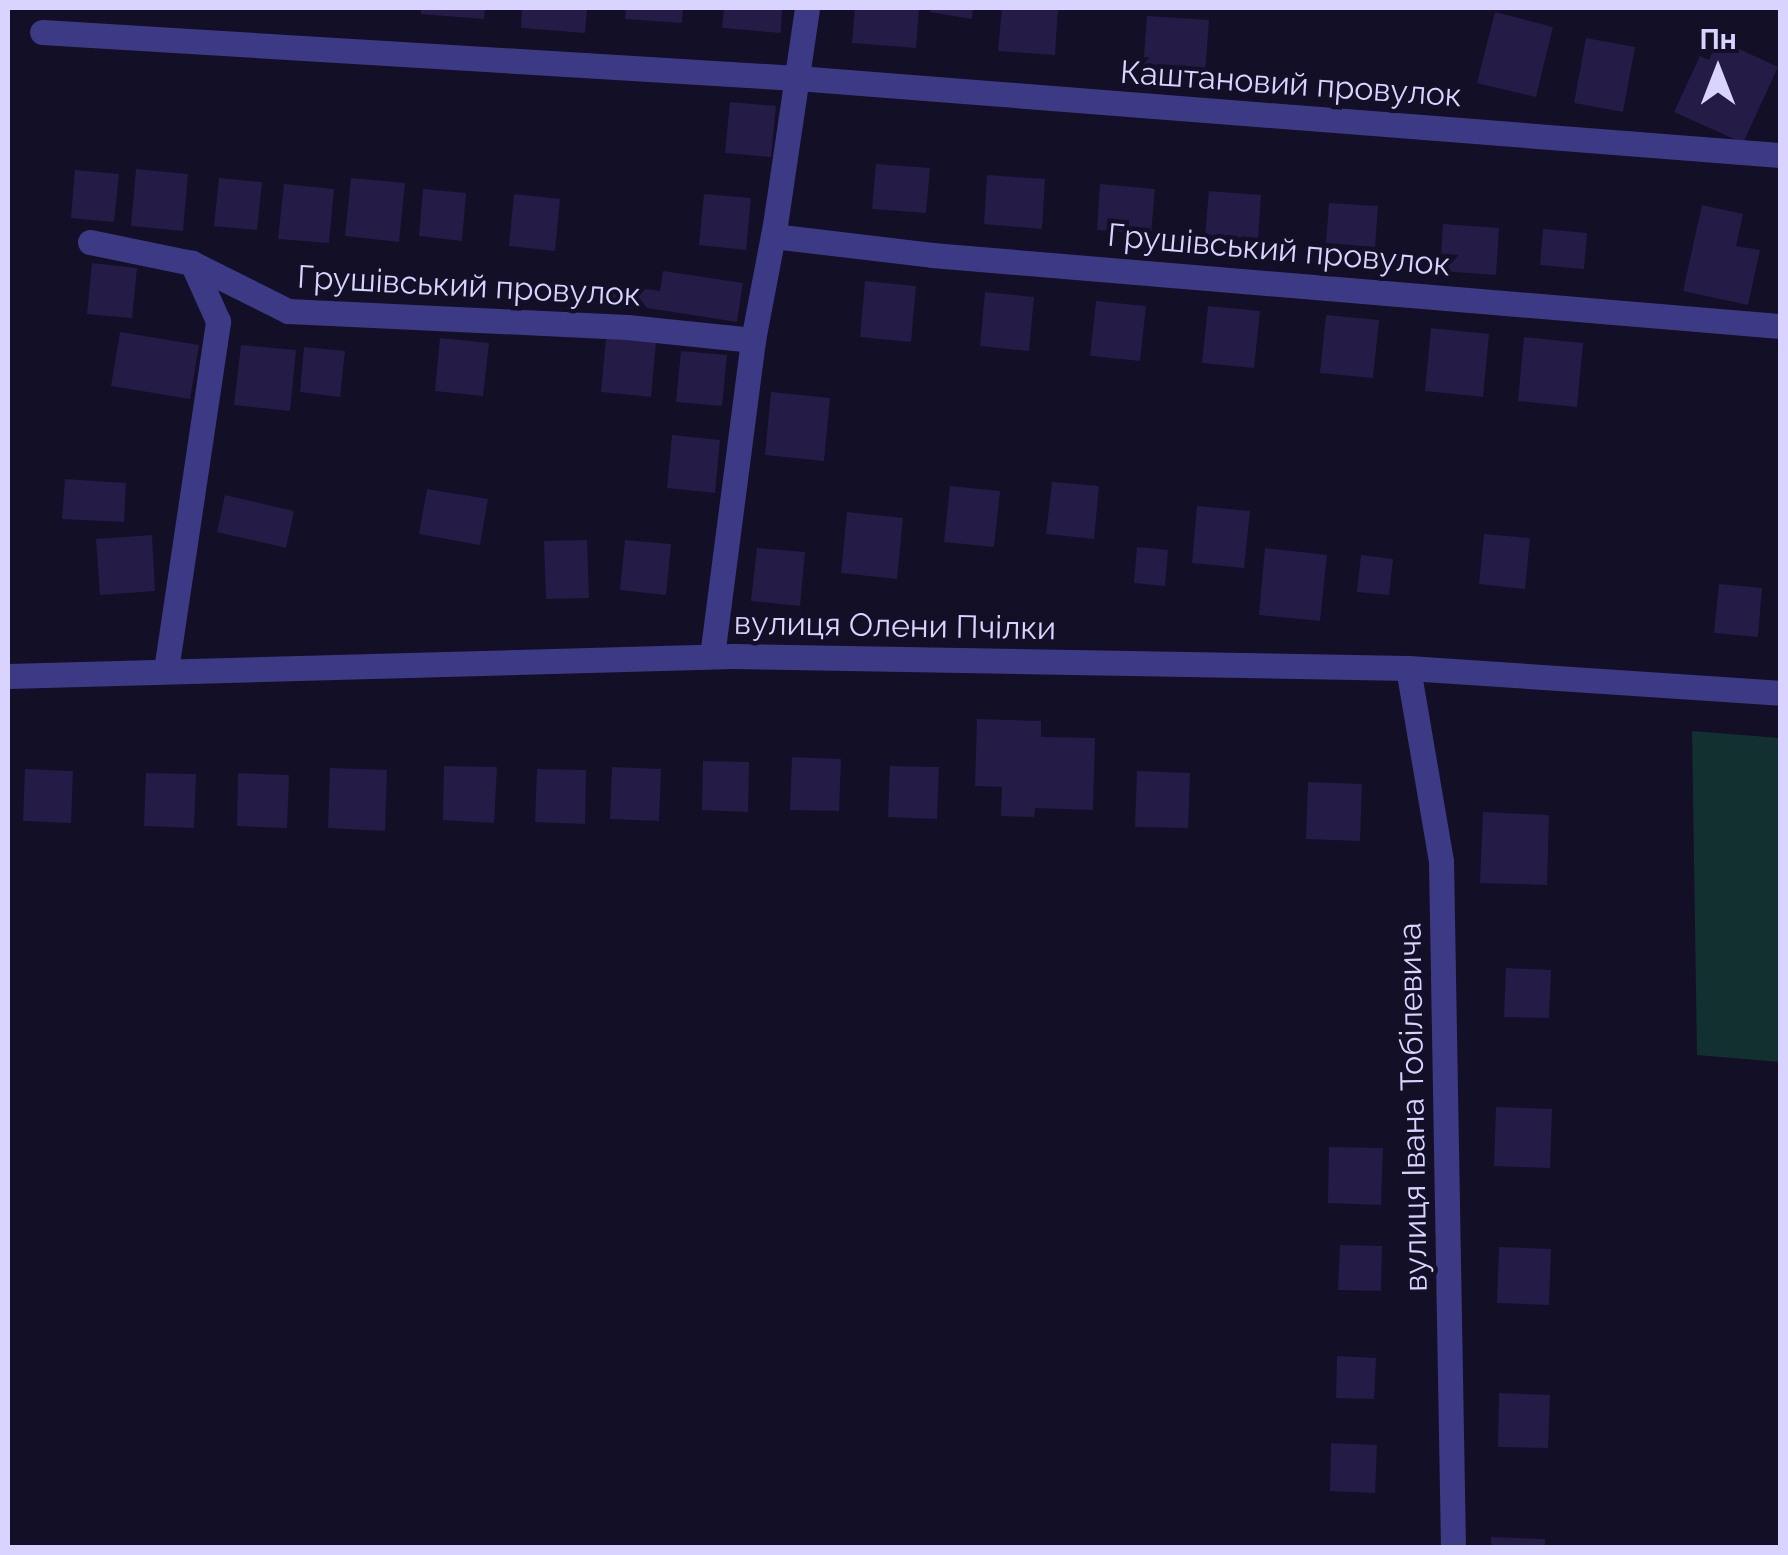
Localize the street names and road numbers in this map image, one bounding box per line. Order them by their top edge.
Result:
street label: Каштановий провулок [1119,53,1463,115]
street label: Грушівський провулок [1106,216,1452,284]
street label: Грушівський провулок [296,258,642,314]
street label: вулиця Олени Пчілки [734,604,1056,648]
street label: вулиця Івана Тобілевича [1391,922,1435,1292]

